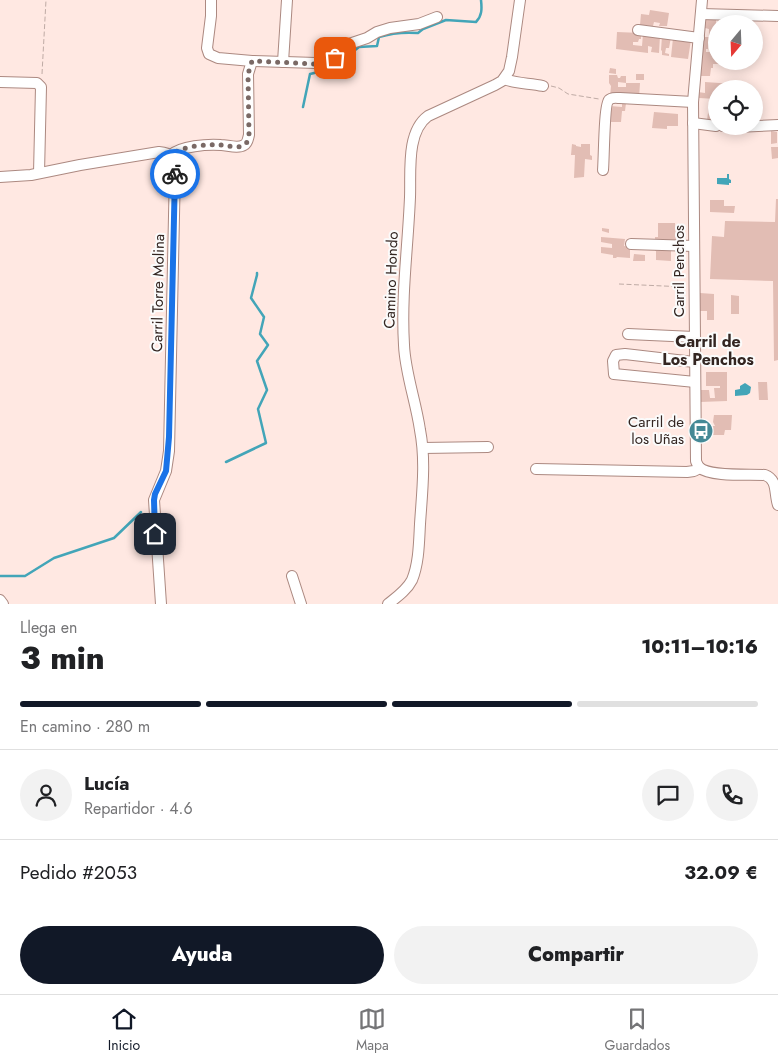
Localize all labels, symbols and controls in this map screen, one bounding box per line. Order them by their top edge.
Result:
north arrow [708,15,762,70]
map controls [708,15,763,135]
pin [314,37,356,79]
icon: bag [321,44,349,72]
button: locate [708,80,763,135]
courier [150,149,200,199]
icon: bike [161,160,189,188]
street label: Carril Penchos [668,225,690,317]
street label: Camino Hondo [378,231,404,329]
street label: Carril Torre Molina [146,234,170,352]
district label: Carril de Los Penchos [662,330,754,371]
place label: Carril de los Uñas [628,411,684,450]
bus stop icon: Carril de los Uñas [688,418,714,444]
pin [134,513,176,555]
icon: home [141,520,169,548]
text: Llega en [20,616,77,639]
text: 10:11–10:16 [641,633,758,660]
text: 3 min [20,635,105,681]
text: En camino · 280 m [20,715,150,738]
button: person [20,769,72,821]
button: chat [642,769,694,821]
button: phone [706,769,758,821]
text: Lucía [84,770,129,797]
text: Repartidor · 4.6 [84,797,193,820]
text: Pedido #2053 [20,859,137,886]
text: 32.09 € [684,859,758,886]
button: Ayuda [20,926,384,984]
button: Compartir [394,926,758,984]
tab: Inicio [108,1005,140,1055]
tab: Mapa [356,1005,389,1055]
tab: Guardados [604,1005,670,1055]

